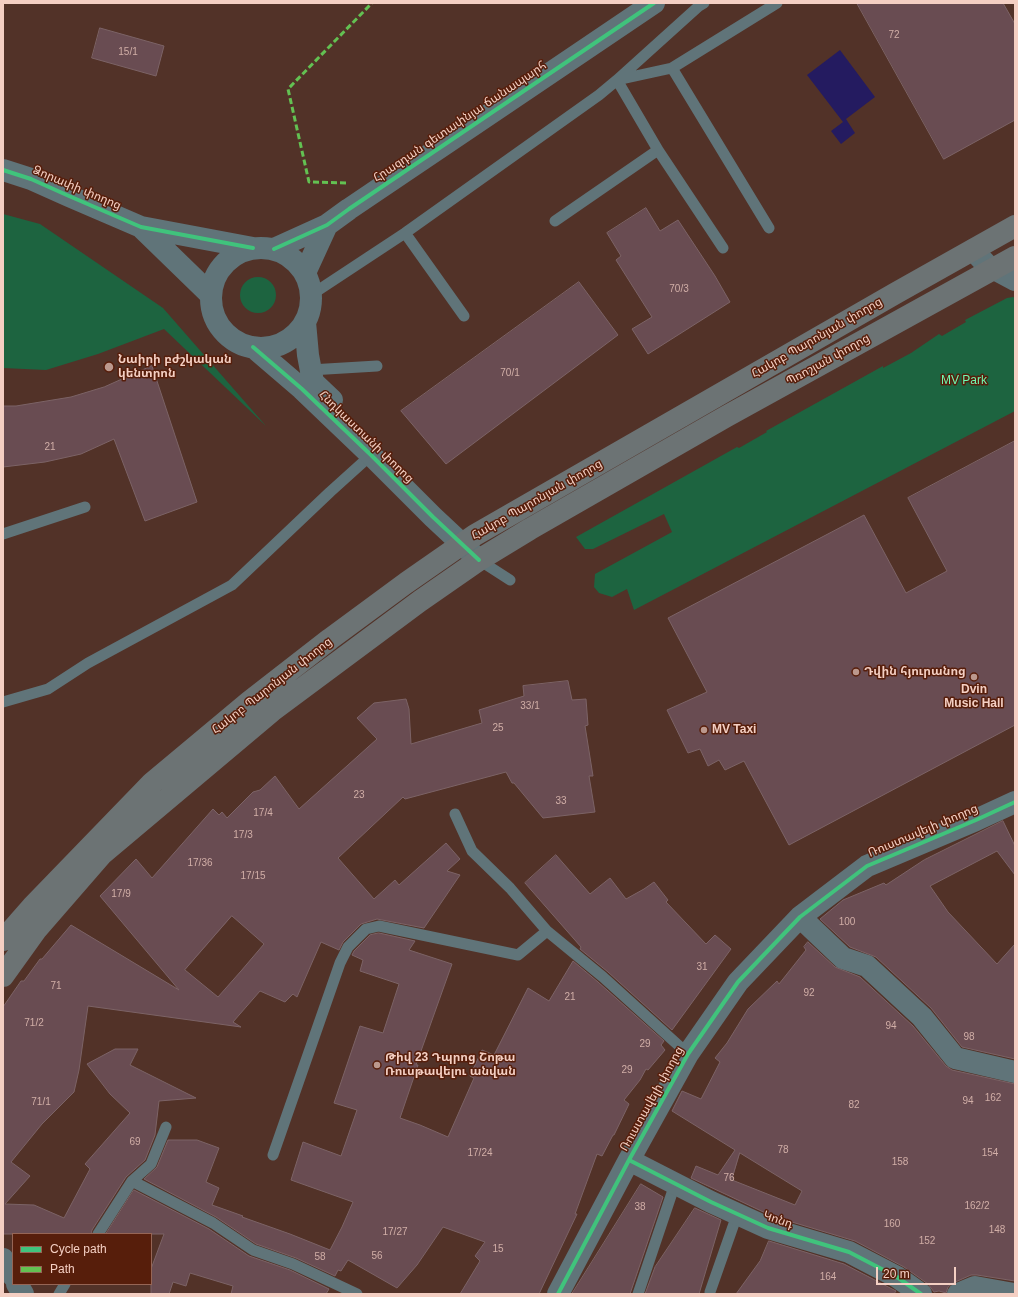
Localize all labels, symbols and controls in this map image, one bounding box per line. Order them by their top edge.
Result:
house number: 72 [888,29,900,41]
house number: 15/1 [118,46,138,58]
street label: Հրազդան գետափնյա ճանապարհ [371,58,549,186]
street label: Ձորափի փողոց [31,163,123,213]
house number: 70/3 [669,283,689,295]
street label: Հակոբ Պարոնյան փողոց [749,295,885,381]
street label: Պռոշյան փողոց [784,331,872,389]
place label: Նաիրի բժշկական կենտրոն [118,353,232,381]
marker: Նաիրի բժշկական կենտրոն [103,361,115,373]
house number: 70/1 [500,367,520,379]
park label: MV Park [941,374,987,388]
street label: Հնդկաստանի փողոց [316,388,416,486]
house number: 21 [44,441,56,453]
street label: Հակոբ Պարոնյան փողոց [469,457,605,543]
street label: Հակոբ Պարոնյան փողոց [209,635,335,737]
place label: Դվին հյուրանոց [864,665,966,679]
marker: Դվին հյուրանոց [851,667,861,677]
marker: Dvin Music Hall [969,672,979,682]
place label: Dvin Music Hall [944,683,1004,711]
house number: 33/1 [520,700,540,712]
house number: 25 [492,722,504,734]
place label: MV Taxi [712,723,756,737]
marker: MV Taxi [699,725,709,735]
house number: 23 [353,789,365,801]
house number: 33 [555,795,567,807]
street label: Ռուստավելի փողոց [866,801,980,861]
house number: 17/4 [253,807,273,819]
house number: 17/3 [233,829,253,841]
house number: 17/36 [187,857,213,869]
house number: 17/15 [240,870,266,882]
house number: 17/9 [111,888,131,900]
house number: 100 [839,916,855,928]
house number: 31 [696,961,708,973]
house number: 71 [50,980,62,992]
house number: 92 [803,987,815,999]
house number: 21 [564,991,576,1003]
house number: 71/2 [24,1017,44,1029]
house number: 94 [885,1020,897,1032]
house number: 98 [963,1031,975,1043]
house number: 29 [639,1038,651,1050]
street label: Ռուստավելի փողոց [617,1044,687,1154]
place label: Թիվ 23 Դպրոց Շոթա Ռուսթավելու անվան [385,1051,516,1079]
marker: Թիվ 23 Դպրոց Շոթա Ռուսթավելու անվան [372,1060,382,1070]
house number: 29 [621,1064,633,1076]
house number: 162 [985,1092,1001,1104]
house number: 94 [962,1095,974,1107]
house number: 71/1 [31,1096,51,1108]
house number: 82 [848,1099,860,1111]
house number: 69 [129,1136,141,1148]
house number: 78 [777,1144,789,1156]
house number: 17/24 [467,1147,493,1159]
house number: 154 [982,1147,998,1159]
house number: 158 [892,1156,908,1168]
house number: 76 [723,1172,735,1184]
house number: 162/2 [964,1200,990,1212]
house number: 38 [634,1201,646,1213]
street label: Կոնդ [761,1208,795,1232]
house number: 160 [884,1218,900,1230]
house number: 148 [989,1224,1005,1236]
house number: 17/27 [382,1226,408,1238]
legend [12,1233,152,1285]
house number: 152 [919,1235,935,1247]
text: Cycle path [50,1242,107,1256]
house number: 15 [492,1243,504,1255]
house number: 56 [371,1250,383,1262]
house number: 58 [314,1251,326,1263]
scale bar [878,1259,958,1285]
text: Path [50,1262,75,1276]
text: 20 m [883,1267,910,1281]
house number: 164 [820,1271,836,1283]

